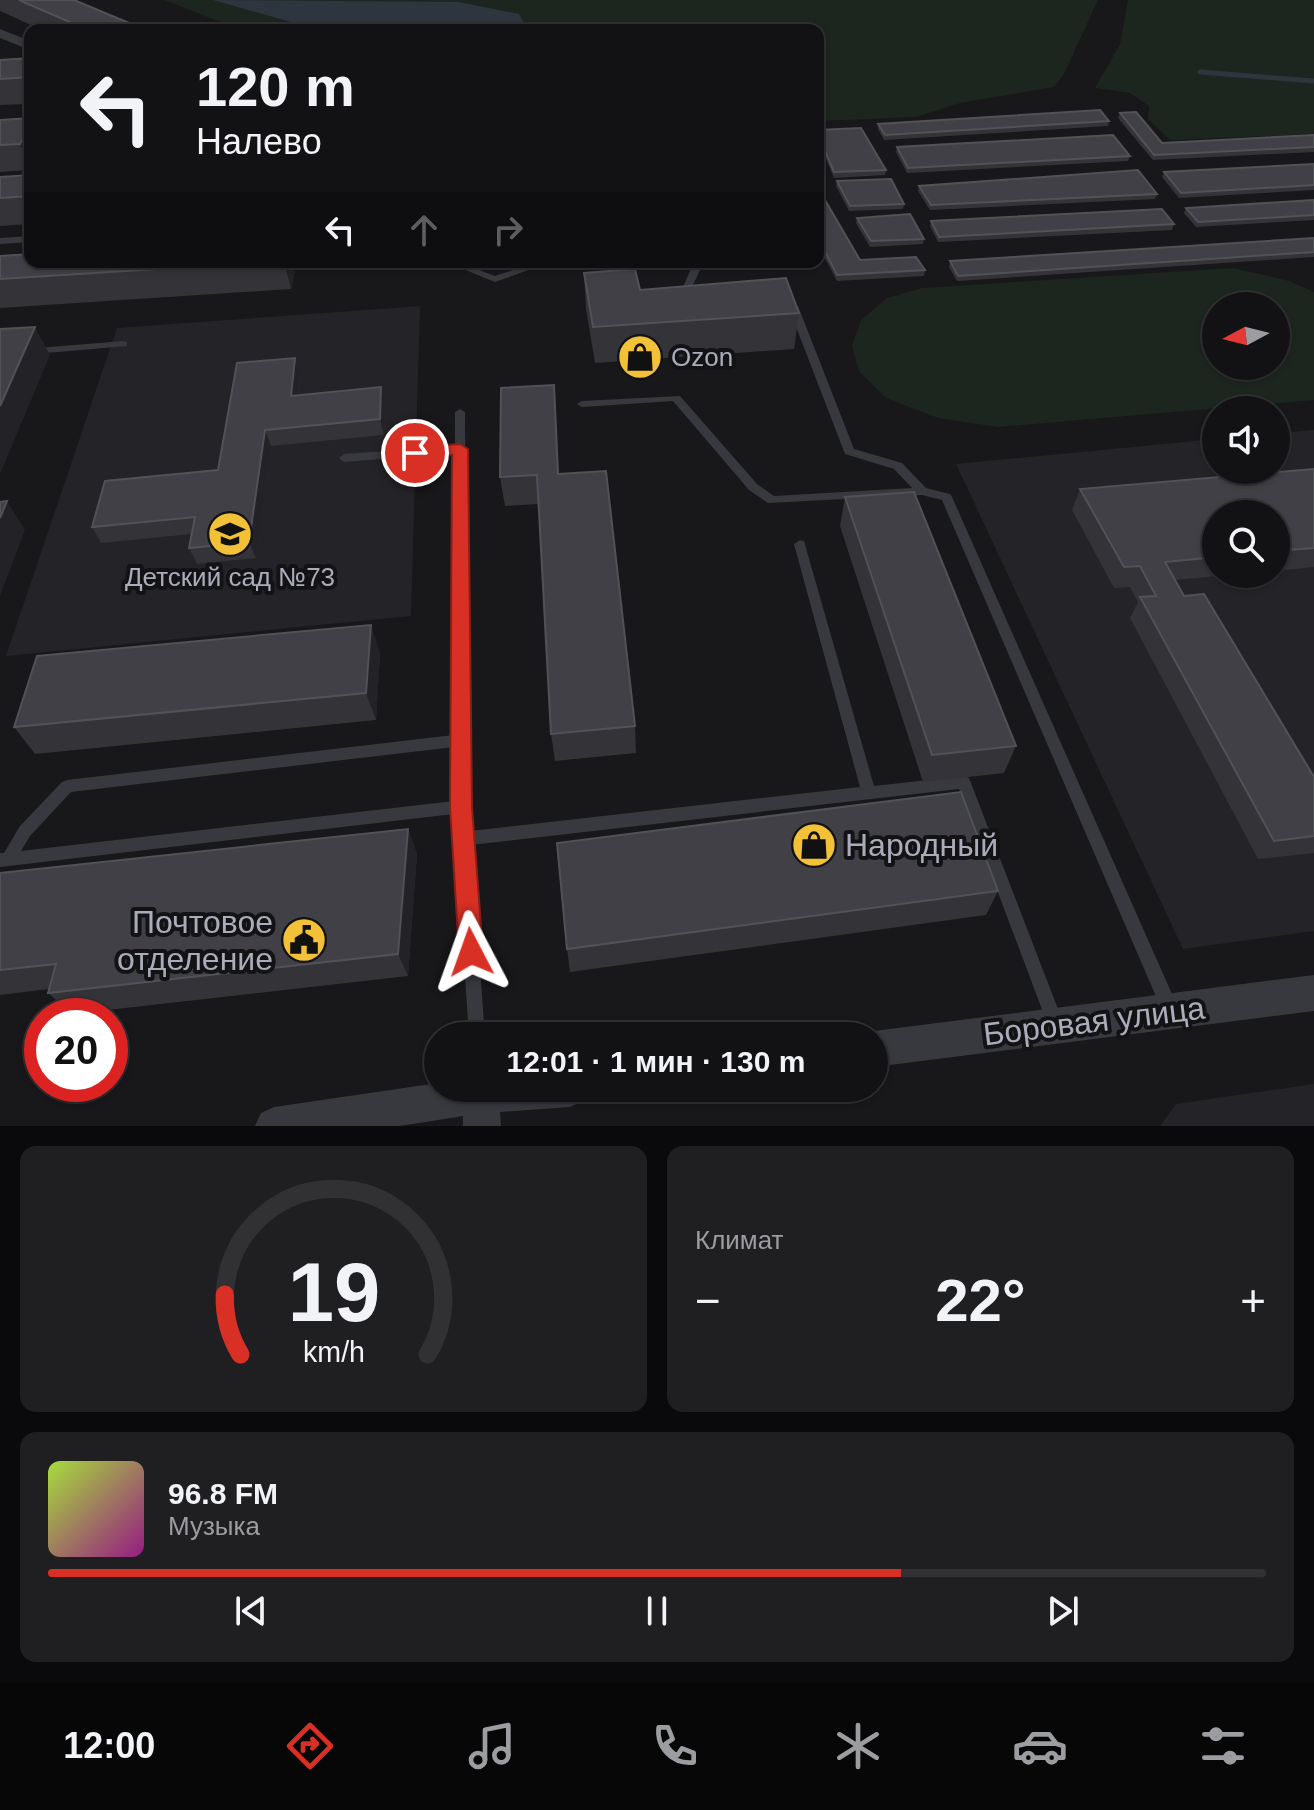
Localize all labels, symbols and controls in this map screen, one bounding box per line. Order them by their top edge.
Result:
text: 120 m [196,55,355,118]
icon: left [64,56,168,160]
text: Налево [196,121,322,162]
icon: left [318,208,362,252]
icon: ahead [402,208,446,252]
icon: right [486,208,530,252]
north arrow [1202,292,1290,380]
map controls [1202,292,1290,588]
shop icon: Ozon [616,333,664,381]
place label: Ozon [671,342,733,372]
button: sound [1202,396,1290,484]
pin [381,419,449,487]
icon: arrive [393,431,437,475]
button: search [1202,500,1290,588]
school or university icon: Детский сад №73 [206,510,254,558]
place label: Детский сад №73 [125,562,335,592]
shop icon: Народный [790,821,838,869]
place label: Народный [845,827,998,863]
place label: Почтовое отделение [117,904,273,977]
position arrow [429,910,513,994]
public building icon: Почтовое отделение [280,916,328,964]
street label: Боровая улица [981,990,1207,1052]
speed limit sign: 20 [24,998,128,1102]
text: 12:01 · 1 мин · 130 m [507,1045,805,1078]
text: Климат [695,1225,784,1255]
text: 19 [287,1246,380,1339]
text: 22° [935,1267,1026,1334]
text: − [695,1276,721,1325]
text: + [1240,1276,1266,1325]
text: km/h [303,1336,364,1368]
text: 96.8 FM [168,1477,278,1510]
text: Музыка [168,1511,260,1541]
icon: previous [229,1589,273,1633]
icon: pause [635,1589,679,1633]
icon: next [1041,1589,1085,1633]
icon: directions [282,1718,338,1774]
icon: music [464,1718,520,1774]
icon: phone [647,1718,703,1774]
icon: climate [830,1718,886,1774]
icon: car [1012,1718,1068,1774]
icon: filters [1195,1718,1251,1774]
text: 12:00 [63,1725,155,1766]

